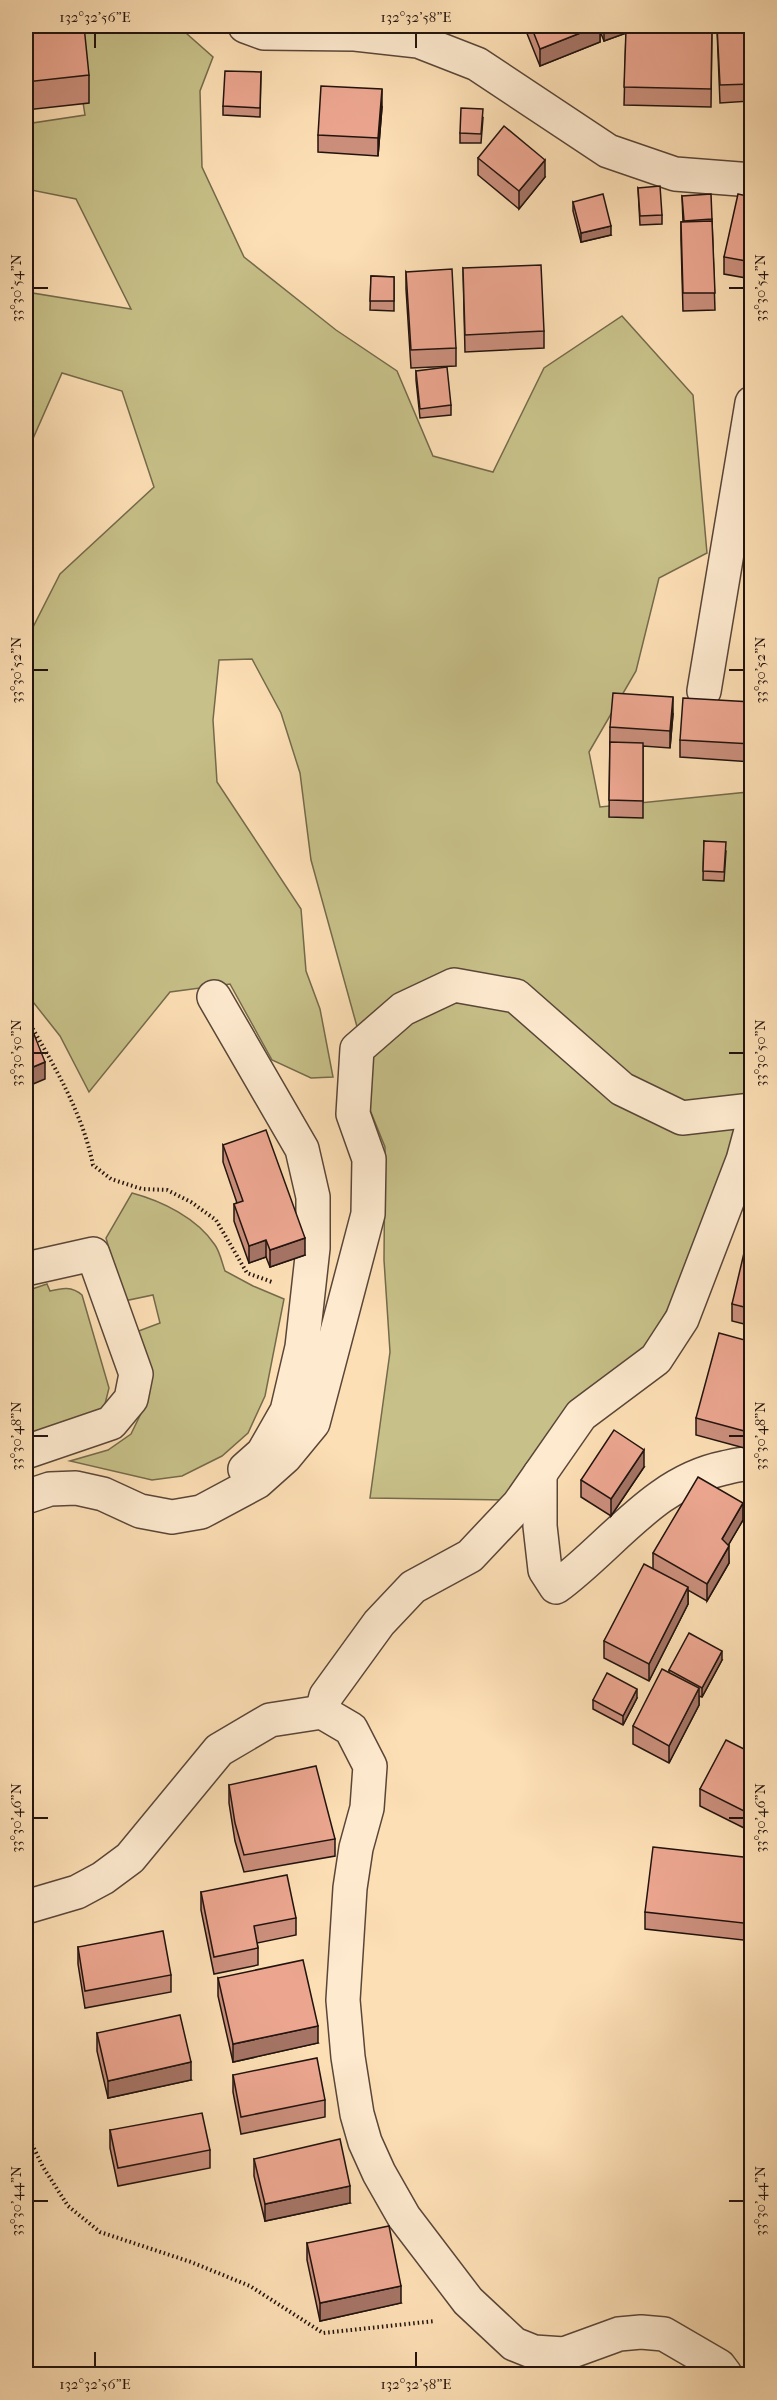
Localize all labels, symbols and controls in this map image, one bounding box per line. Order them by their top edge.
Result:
text: 132°32'56"E [59,8,131,26]
text: 132°32'58"E [381,8,451,26]
text: 33°30'54"N [7,253,25,322]
text: 33°30'54"N [751,253,769,322]
text: 33°30'52"N [7,636,25,703]
text: 33°30'52"N [751,636,769,703]
text: 33°30'50"N [7,1019,25,1087]
text: 33°30'50"N [751,1019,769,1087]
text: 33°30'48"N [7,1401,25,1471]
text: 33°30'48"N [751,1401,769,1471]
text: 33°30'46"N [7,1783,25,1853]
text: 33°30'46"N [751,1783,769,1853]
text: 33°30'44"N [7,2165,25,2236]
text: 33°30'44"N [751,2165,769,2236]
text: 132°32'56"E [59,2375,131,2393]
text: 132°32'58"E [381,2375,451,2393]

